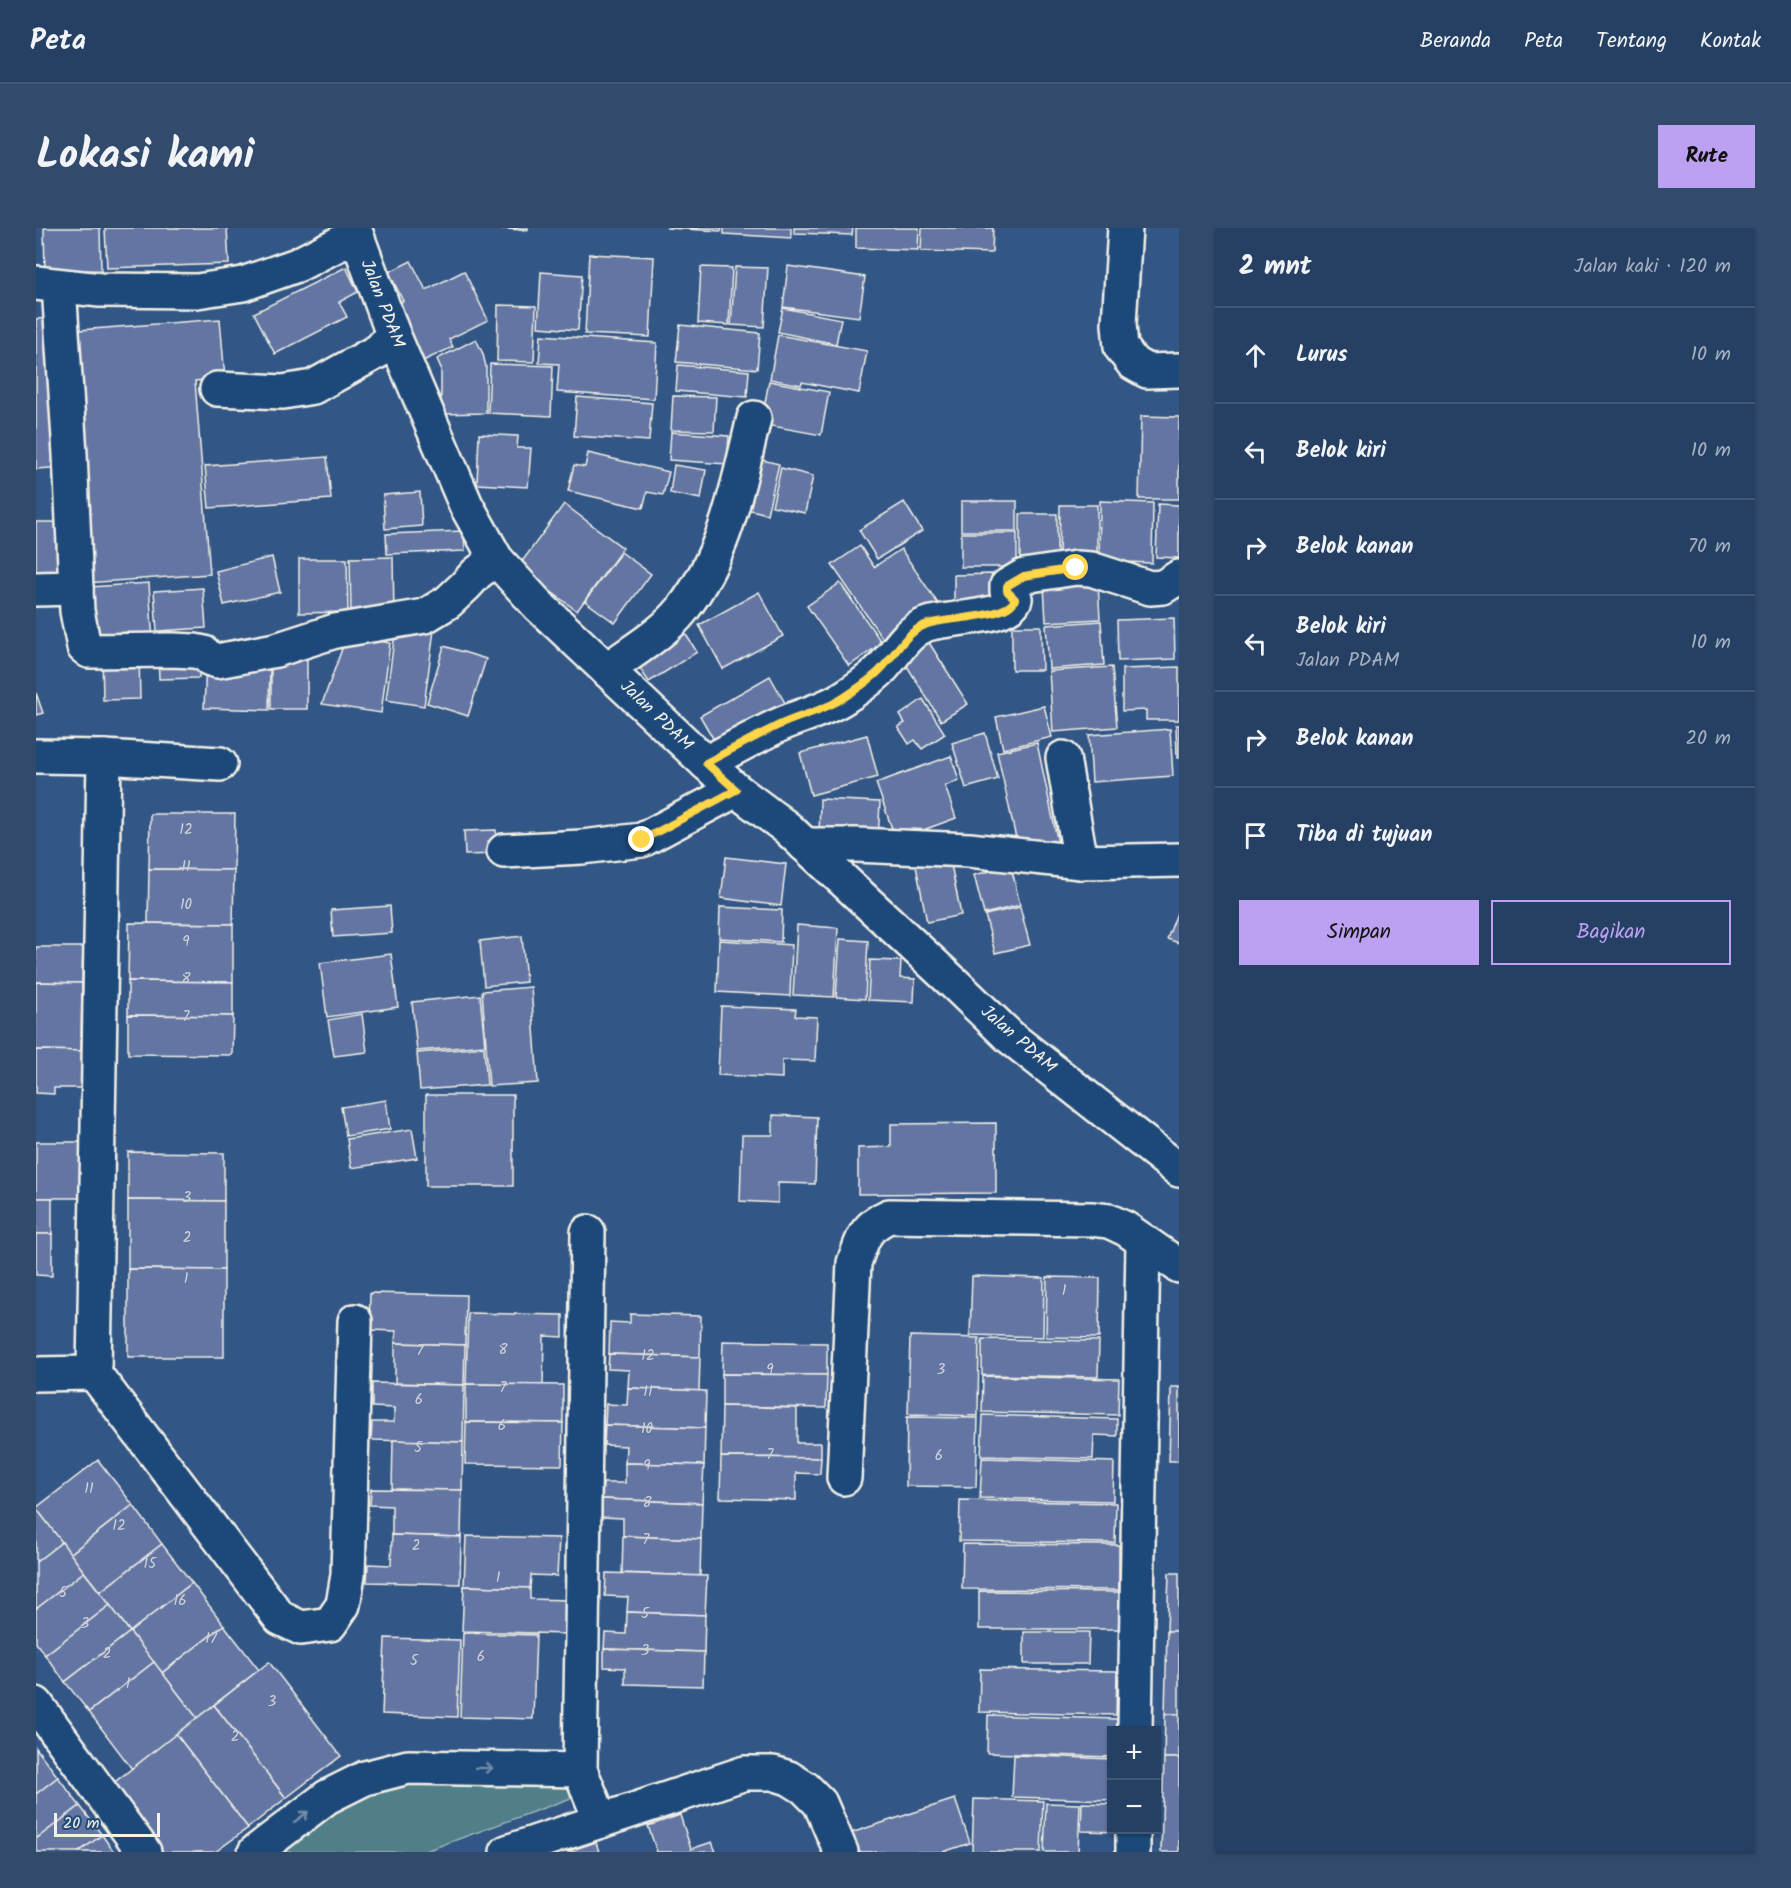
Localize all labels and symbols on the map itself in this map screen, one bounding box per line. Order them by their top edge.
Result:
street label: Jalan PDAM [352,255,412,353]
route start [1062,554,1088,580]
street label: Jalan PDAM [612,673,700,759]
house number: 12 [179,818,193,842]
route end [628,826,654,852]
house number: 11 [181,855,191,879]
house number: 10 [180,893,193,917]
house number: 9 [182,930,190,954]
house number: 8 [181,967,191,991]
street label: Jalan PDAM [973,999,1063,1082]
house number: 7 [183,1005,191,1029]
house number: 3 [183,1186,192,1210]
house number: 2 [183,1226,191,1250]
house number: 1 [184,1267,189,1291]
house number: 1 [1062,1279,1067,1303]
house number: 8 [498,1338,508,1362]
house number: 7 [417,1339,425,1363]
house number: 12 [641,1344,655,1368]
house number: 9 [766,1358,774,1382]
house number: 3 [937,1358,946,1382]
house number: 7 [500,1376,508,1400]
house number: 11 [643,1380,653,1404]
house number: 6 [415,1388,423,1412]
house number: 6 [498,1414,506,1438]
house number: 10 [641,1417,654,1441]
house number: 5 [414,1436,423,1460]
house number: 7 [767,1443,775,1467]
house number: 6 [935,1444,943,1468]
house number: 9 [643,1454,651,1478]
house number: 11 [84,1477,94,1501]
house number: 8 [642,1491,652,1515]
house number: 12 [112,1514,126,1538]
house number: 7 [643,1528,651,1552]
house number: 2 [412,1534,420,1558]
house number: 15 [144,1552,157,1576]
house number: 1 [496,1566,501,1590]
house number: 5 [59,1581,68,1605]
house number: 16 [173,1589,187,1613]
house number: 5 [641,1602,650,1626]
house number: 3 [81,1612,90,1636]
house number: 17 [205,1627,218,1651]
house number: 3 [641,1639,650,1663]
house number: 2 [103,1642,111,1666]
house number: 6 [477,1645,485,1669]
house number: 5 [410,1649,419,1673]
house number: 1 [126,1672,131,1696]
house number: 3 [268,1690,277,1714]
house number: 2 [231,1725,239,1749]
one-way arrow [473,1763,493,1774]
scale bar [54,1810,160,1838]
one-way arrow [293,1810,309,1823]

